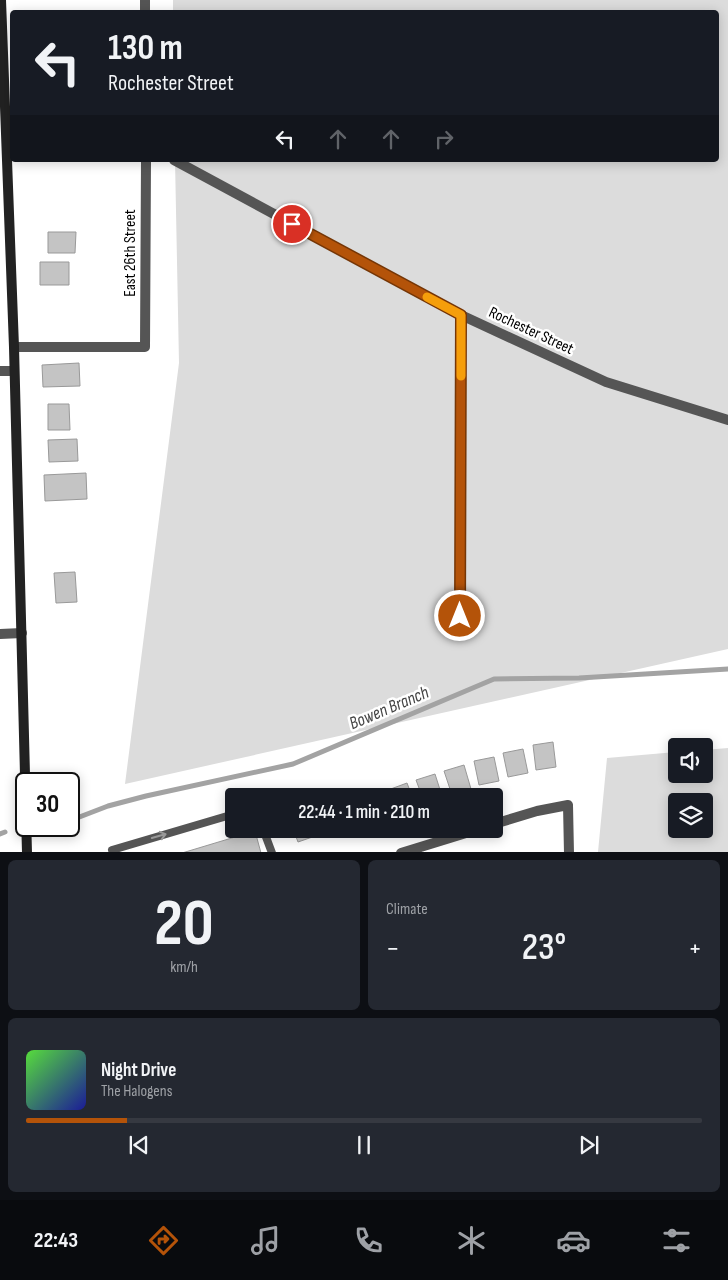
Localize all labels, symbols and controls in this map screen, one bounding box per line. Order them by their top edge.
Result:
text: 130 m [108,27,183,70]
icon: left [25,30,90,95]
text: Rochester Street [108,70,234,97]
icon: left [271,125,299,153]
icon: ahead [324,125,352,153]
icon: ahead [377,125,405,153]
icon: right [430,125,458,153]
pin [271,203,313,245]
street label: East 26th Street [121,209,140,297]
icon: arrive [278,210,306,238]
street label: Rochester Street [486,303,577,359]
position arrow [433,589,485,641]
water label: Bowen Branch [346,682,432,734]
map controls [668,738,713,838]
button: sound [668,738,713,783]
speed limit sign: 30 [15,772,80,837]
button: layers [668,793,713,838]
text: 22:44 · 1 min · 210 m [298,801,430,824]
one-way arrow [151,831,167,841]
text: 20 [154,886,214,964]
text: Climate [386,900,428,919]
text: 23° [522,925,566,970]
text: − [386,932,400,965]
text: + [688,932,702,965]
text: km/h [170,958,198,977]
text: Night Drive [101,1059,176,1082]
text: The Halogens [101,1082,172,1101]
icon: previous [125,1131,153,1159]
icon: pause [350,1131,378,1159]
icon: next [575,1131,603,1159]
icon: directions [146,1223,181,1258]
icon: music [248,1223,283,1258]
icon: phone [351,1223,386,1258]
icon: climate [454,1223,489,1258]
icon: car [556,1223,591,1258]
icon: filters [659,1223,694,1258]
text: 22:43 [34,1227,78,1254]

